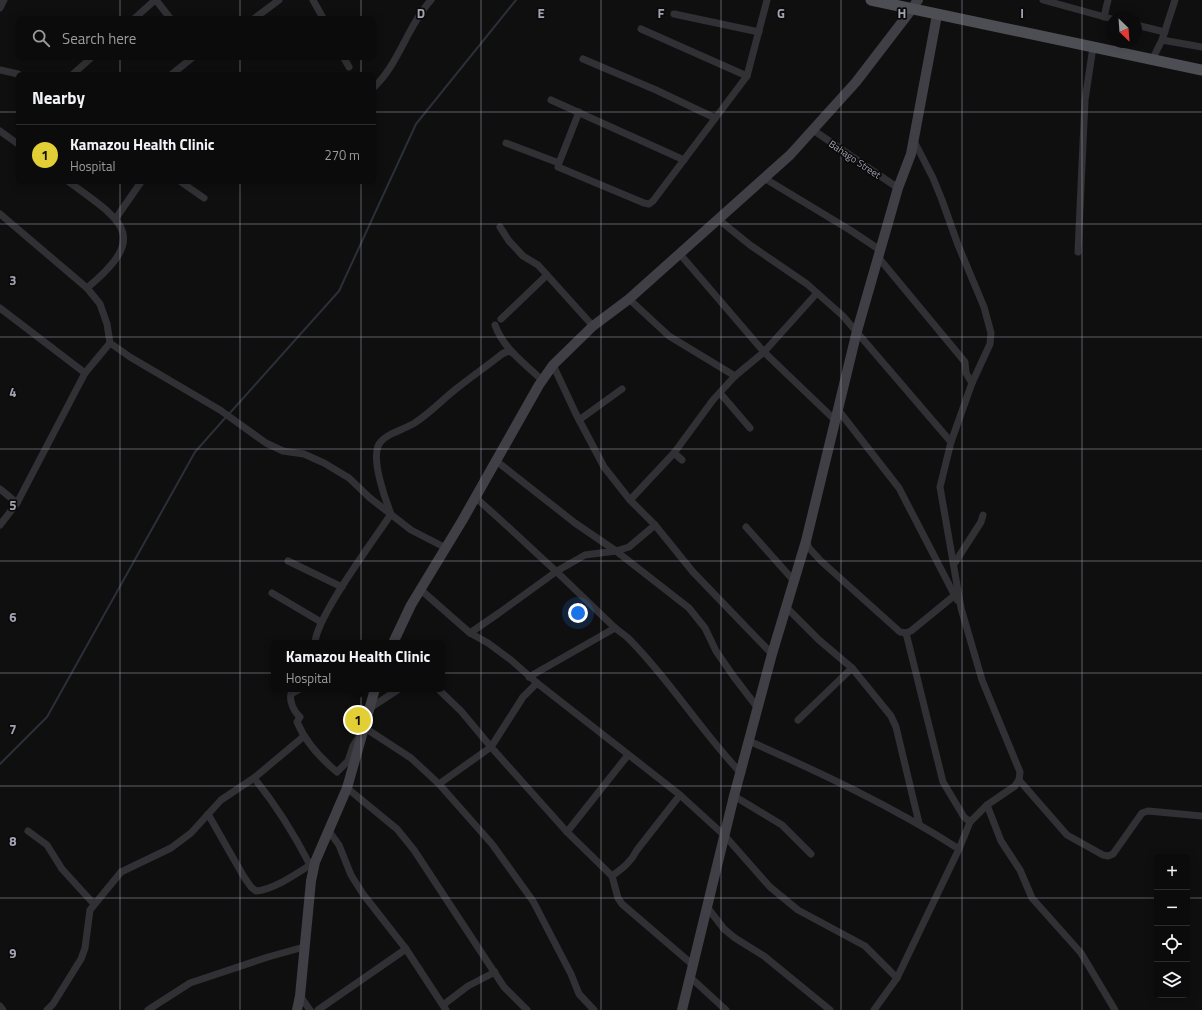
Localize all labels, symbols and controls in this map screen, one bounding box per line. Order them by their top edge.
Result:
text: D [417,3,425,23]
text: E [537,3,545,23]
text: F [658,3,665,23]
text: G [777,3,785,23]
text: H [898,3,906,23]
text: I [1020,3,1024,23]
north arrow [1106,12,1142,48]
search box [16,16,376,60]
icon: search [30,27,52,49]
text: Search here [62,27,136,50]
text: Nearby [32,85,85,111]
text: Kamazou Health Clinic [70,133,215,156]
street label: Bahago Street [826,136,884,183]
text: 1 [41,145,49,165]
text: 270 m [324,145,360,165]
text: Hospital [70,156,115,176]
text: 3 [9,270,17,290]
text: 4 [9,382,17,402]
text: 5 [9,495,17,515]
your location [568,603,588,623]
text: 6 [9,607,17,627]
popup [271,640,445,692]
text: Kamazou Health Clinic [286,645,430,668]
text: Hospital [286,668,331,688]
pin: 1 [345,705,371,735]
text: 7 [9,719,17,739]
text: 8 [9,831,17,851]
map controls [1154,854,1190,998]
button: + [1154,854,1190,890]
button: − [1154,890,1190,926]
button: locate [1154,926,1190,962]
text: 9 [9,943,17,963]
button: layers [1154,962,1190,998]

